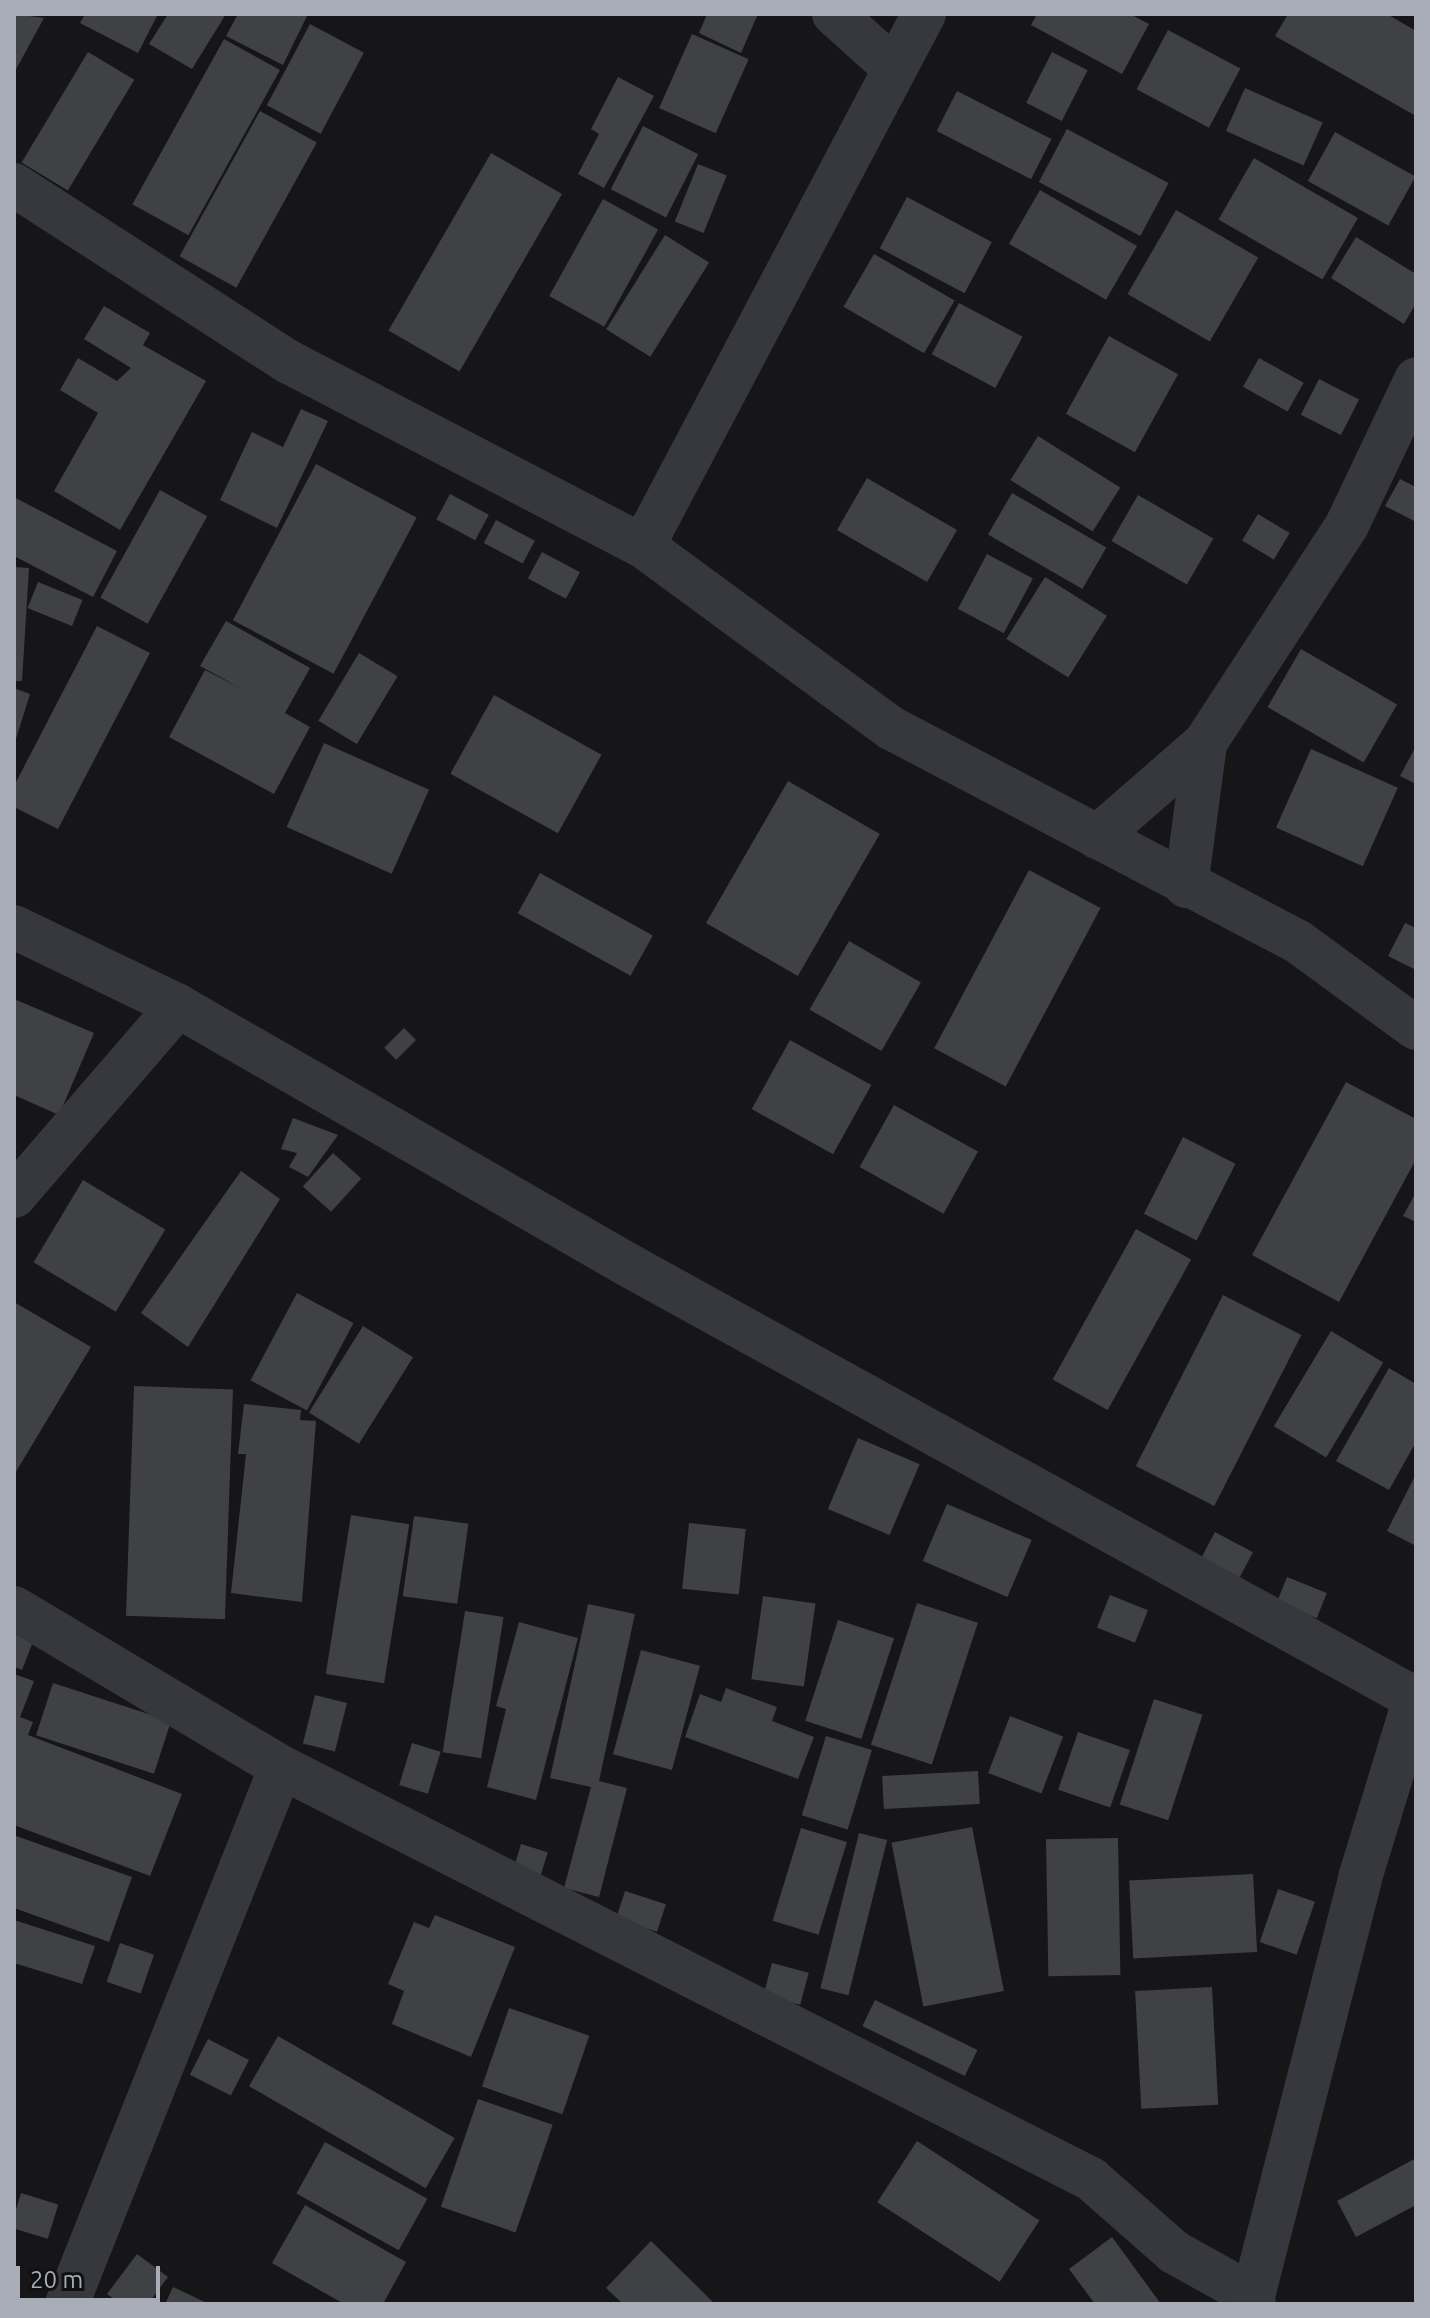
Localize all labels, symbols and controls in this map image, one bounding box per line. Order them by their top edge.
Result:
scale bar [20,2250,164,2300]
text: 20 m [30,2266,83,2293]

